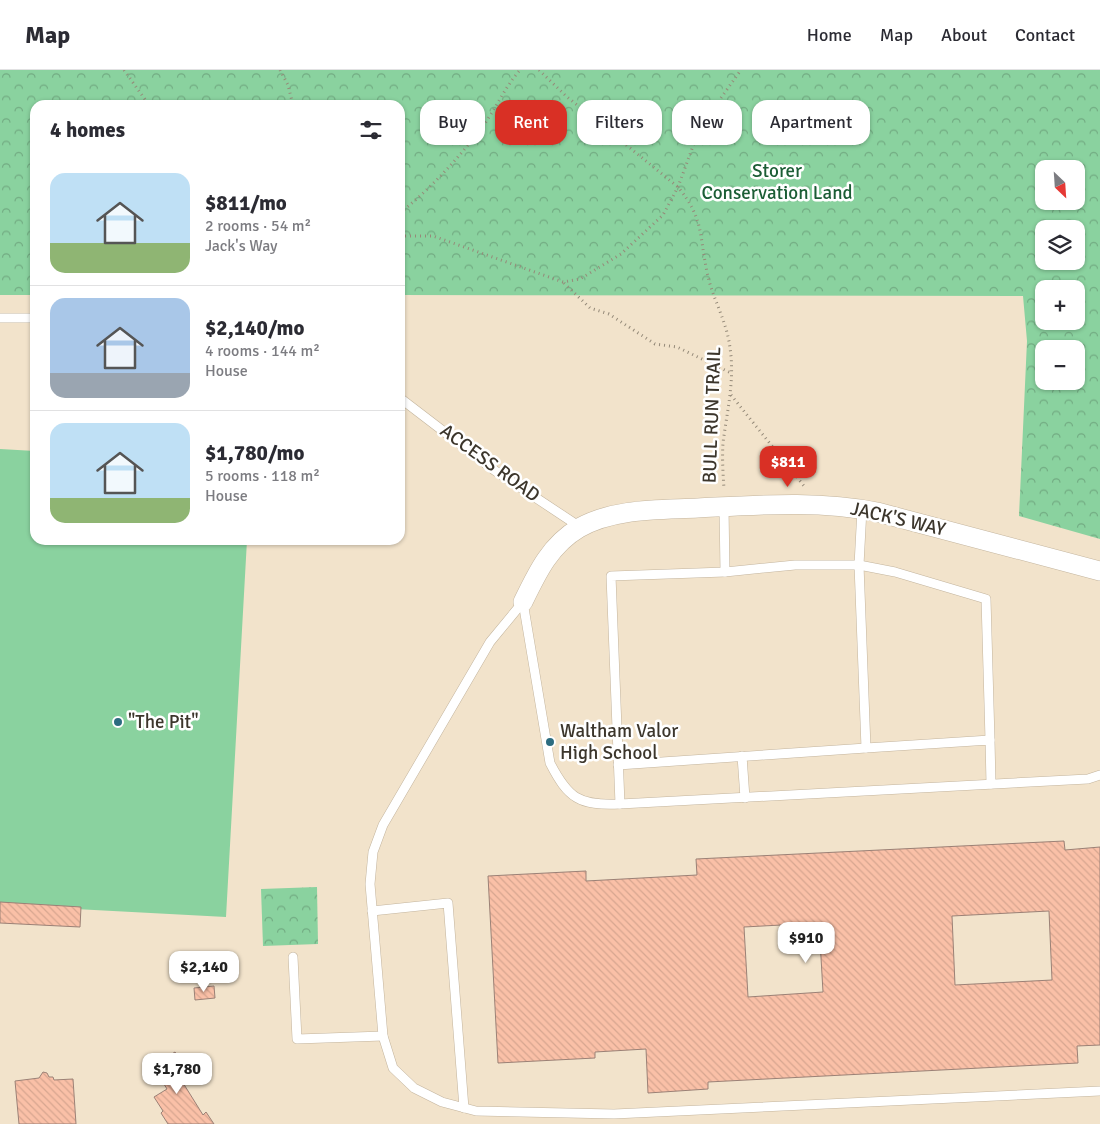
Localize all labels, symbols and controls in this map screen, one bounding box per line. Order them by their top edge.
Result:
text: Map [25,20,70,50]
text: Home [807,24,852,46]
text: Map [880,24,913,46]
text: About [941,24,987,46]
text: Contact [1015,24,1075,46]
chip: Buy [420,100,485,145]
chip: Rent [495,100,567,145]
chip: Filters [577,100,662,145]
chip: New [672,100,742,145]
chip: Apartment [752,100,870,145]
icon: filters [357,116,385,144]
text: 4 homes [50,117,125,143]
park label: Storer Conservation Land [701,159,853,205]
north arrow [1035,160,1085,210]
map controls [1035,160,1085,390]
text: $811/mo [205,190,287,216]
icon: home [90,193,150,253]
text: 2 rooms · 54 m² [205,216,311,236]
button: layers [1035,220,1085,270]
text: Jack's Way [205,236,278,256]
button: + [1035,280,1085,330]
text: $2,140/mo [205,315,304,341]
icon: home [90,318,150,378]
button: − [1035,340,1085,390]
text: 4 rooms · 144 m² [205,341,320,361]
street label: BULL RUN TRAIL [698,346,726,484]
text: House [205,361,248,381]
street label: ACCESS ROAD [435,419,545,507]
text: $1,780/mo [205,440,304,466]
icon: home [90,443,150,503]
pin: $811 [758,446,818,488]
text: $811 [771,452,805,472]
text: 5 rooms · 118 m² [205,466,320,486]
text: House [205,486,248,506]
street label: JACK'S WAY [848,496,948,542]
place label: "The Pit" [128,710,198,734]
marker: "The Pit" [112,716,124,728]
place label: Waltham Valor High School [560,719,678,765]
marker: Waltham Valor High School [544,736,556,748]
pin: $910 [776,922,836,964]
text: $910 [789,928,823,948]
pin: $2,140 [163,950,245,993]
text: $2,140 [180,957,228,977]
pin: $1,780 [136,1052,218,1095]
text: $1,780 [153,1059,201,1079]

